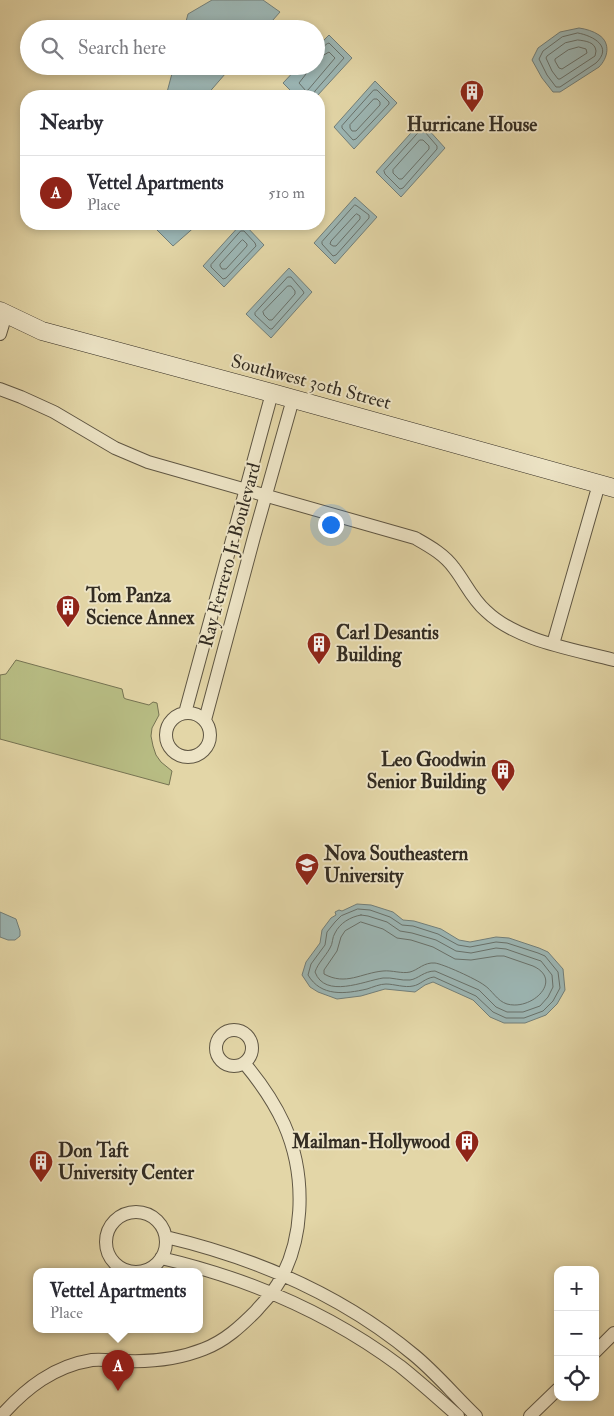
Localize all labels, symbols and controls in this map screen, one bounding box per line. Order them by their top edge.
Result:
search box [20,20,325,75]
icon: search [38,34,66,62]
text: Search here [78,36,166,60]
building icon: Hurricane House [459,79,485,113]
text: Nearby [40,109,103,136]
place label: Hurricane House [407,113,537,137]
text: Vettel Apartments [87,171,224,195]
text: A [51,183,61,203]
text: 510 m [268,183,305,203]
text: Place [87,195,120,215]
street label: Southwest 30th Street [228,349,394,415]
street label: Ray Ferrero Jr Boulevard [194,460,266,650]
your location [318,512,344,538]
place label: Tom Panza Science Annex [85,584,195,630]
building icon: Tom Panza Science Annex [55,594,81,628]
place label: Carl Desantis Building [336,621,439,668]
building icon: Carl Desantis Building [306,631,332,665]
place label: Leo Goodwin Senior Building [367,748,487,795]
building icon: Leo Goodwin Senior Building [490,758,516,792]
place label: Nova Southeastern University [323,842,469,889]
school or university icon: Nova Southeastern University [294,852,320,886]
building icon: Mailman-Hollywood [454,1129,480,1163]
place label: Mailman-Hollywood [291,1130,451,1155]
place label: Don Taft University Center [58,1139,195,1186]
building icon: Don Taft University Center [28,1149,54,1183]
map controls [554,1266,599,1401]
button: + [554,1266,599,1311]
popup [33,1268,203,1333]
text: Vettel Apartments [50,1279,186,1303]
text: Place [50,1303,83,1323]
button: − [554,1311,599,1356]
pin: A [102,1350,134,1391]
button: locate [554,1356,599,1401]

